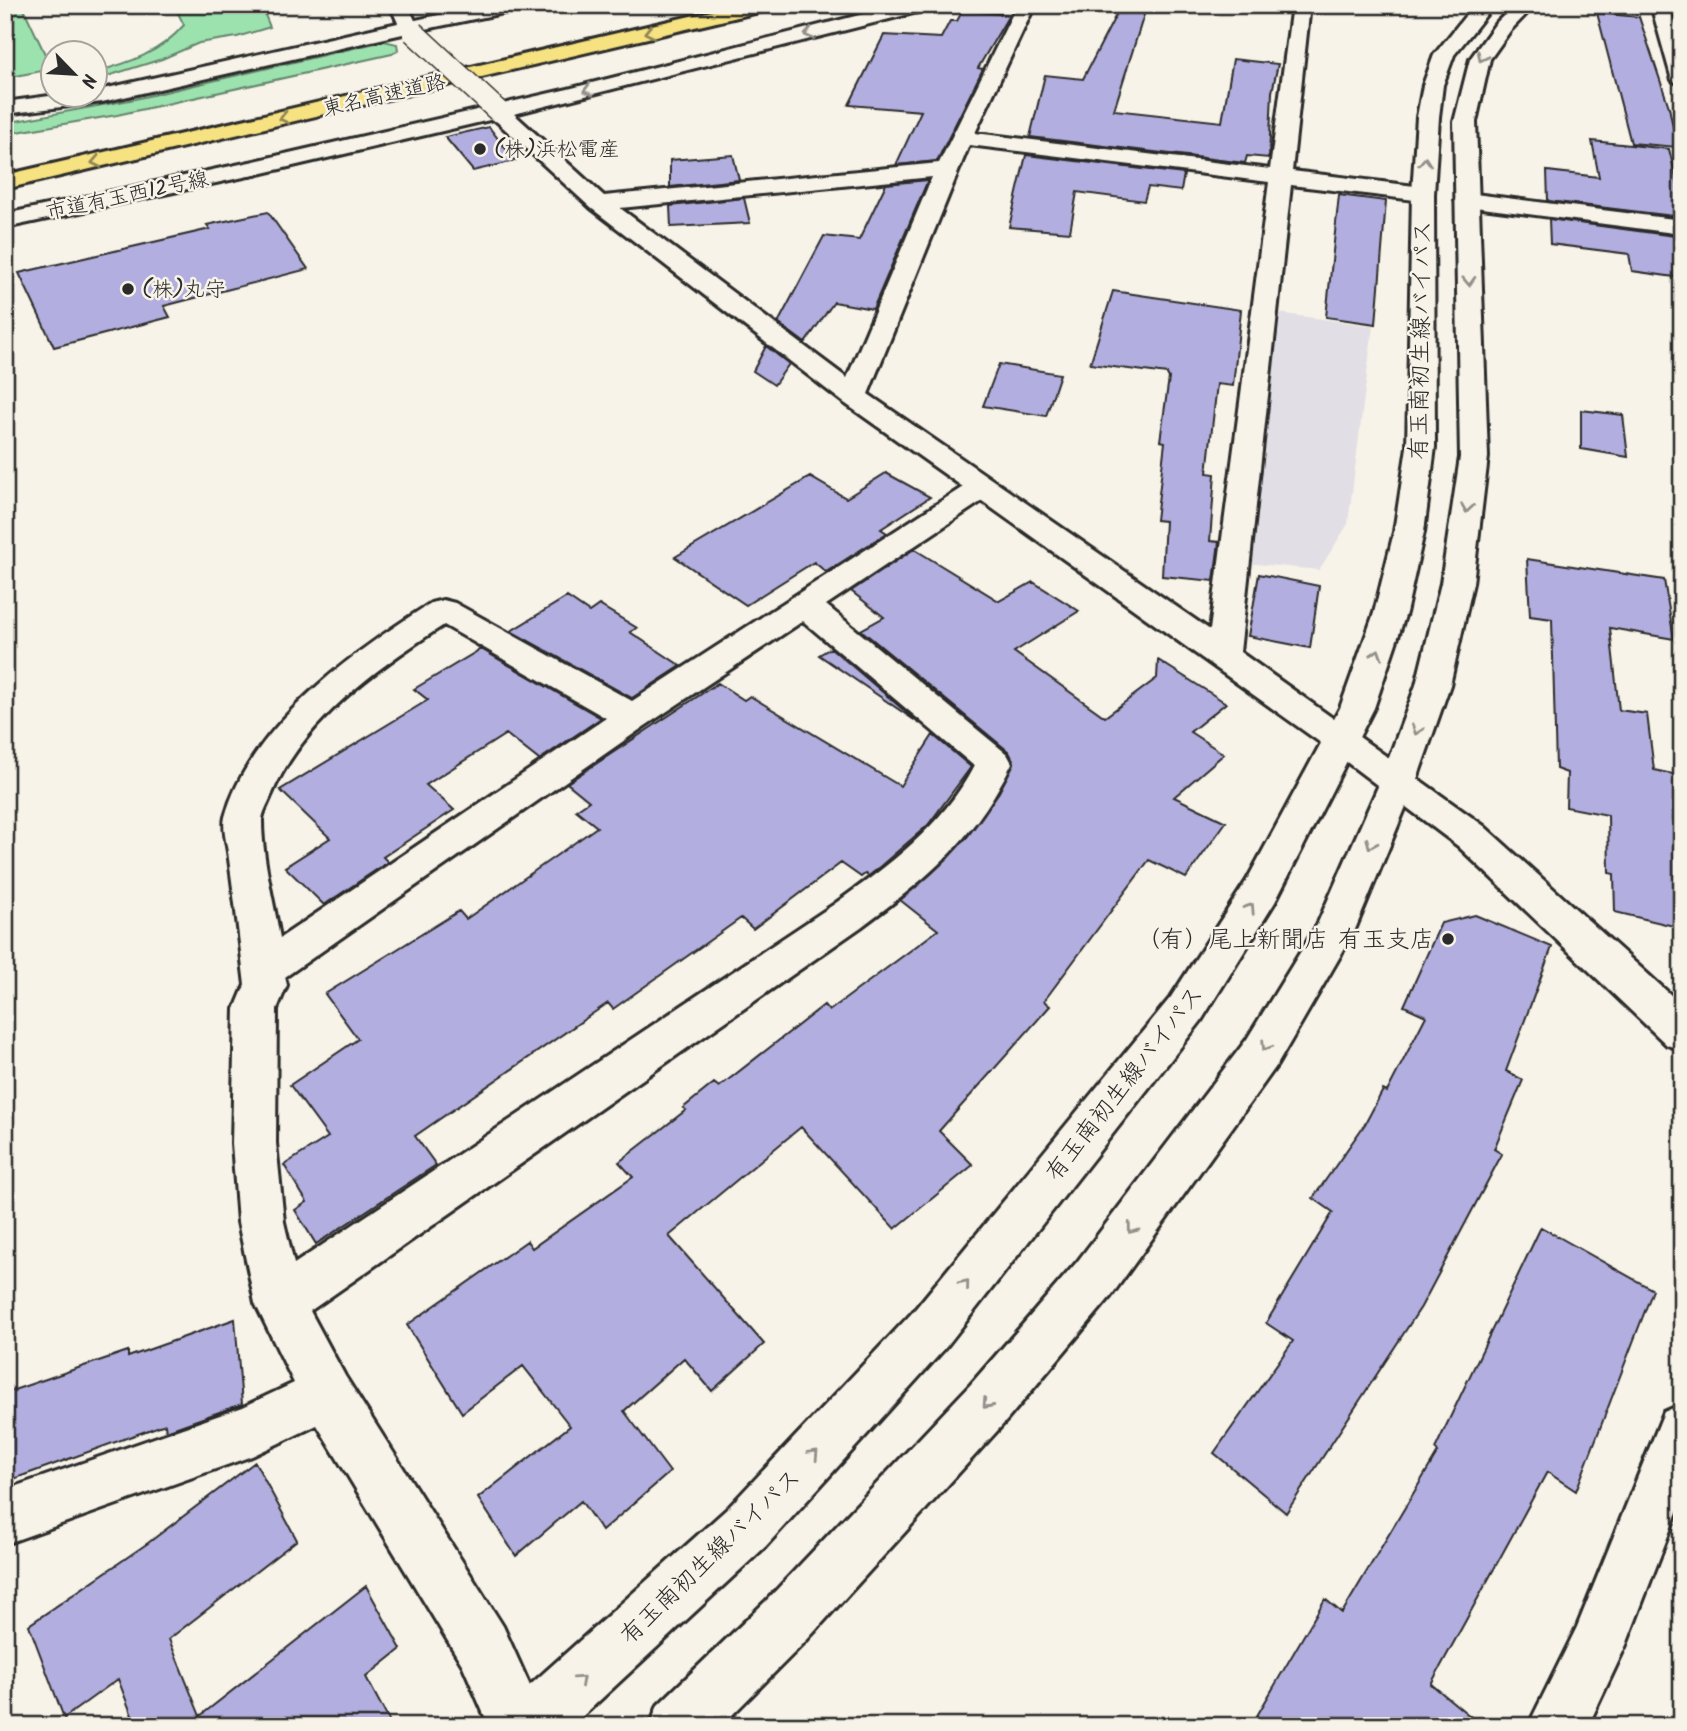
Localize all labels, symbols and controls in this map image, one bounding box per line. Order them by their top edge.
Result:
one-way arrow [643,24,655,38]
one-way arrow [803,26,815,40]
north arrow [38,38,108,108]
one-way arrow [1477,50,1491,62]
street label: 東名高速道路 [319,66,449,127]
text: N [71,69,104,92]
one-way arrow [582,82,594,96]
one-way arrow [279,110,291,125]
place label: (株)浜松電産 [494,134,620,167]
marker: (株)浜松電産 [472,141,488,157]
one-way arrow [90,153,102,168]
one-way arrow [1417,156,1432,167]
street label: 市道有玉西12号線 [43,163,212,230]
street label: 有玉南初生線バイパス [1400,220,1443,460]
place label: (株)丸守 [142,274,226,307]
one-way arrow [1461,277,1477,287]
marker: (株)丸守 [120,281,136,297]
one-way arrow [1459,503,1474,514]
one-way arrow [1369,648,1384,660]
one-way arrow [1411,723,1425,735]
one-way arrow [1366,838,1380,850]
one-way arrow [1242,903,1255,916]
place label: （有）尾上新聞店 有玉支店 [1136,921,1434,960]
marker: （有）尾上新聞店 有玉支店 [1440,931,1456,947]
street label: 有玉南初生線バイパス [1036,978,1214,1190]
one-way arrow [1262,1038,1275,1051]
one-way arrow [1127,1221,1140,1234]
one-way arrow [957,1280,970,1292]
one-way arrow [982,1396,995,1409]
one-way arrow [806,1449,818,1462]
street label: 有玉南初生線バイパス [611,1460,811,1654]
one-way arrow [572,1675,585,1688]

